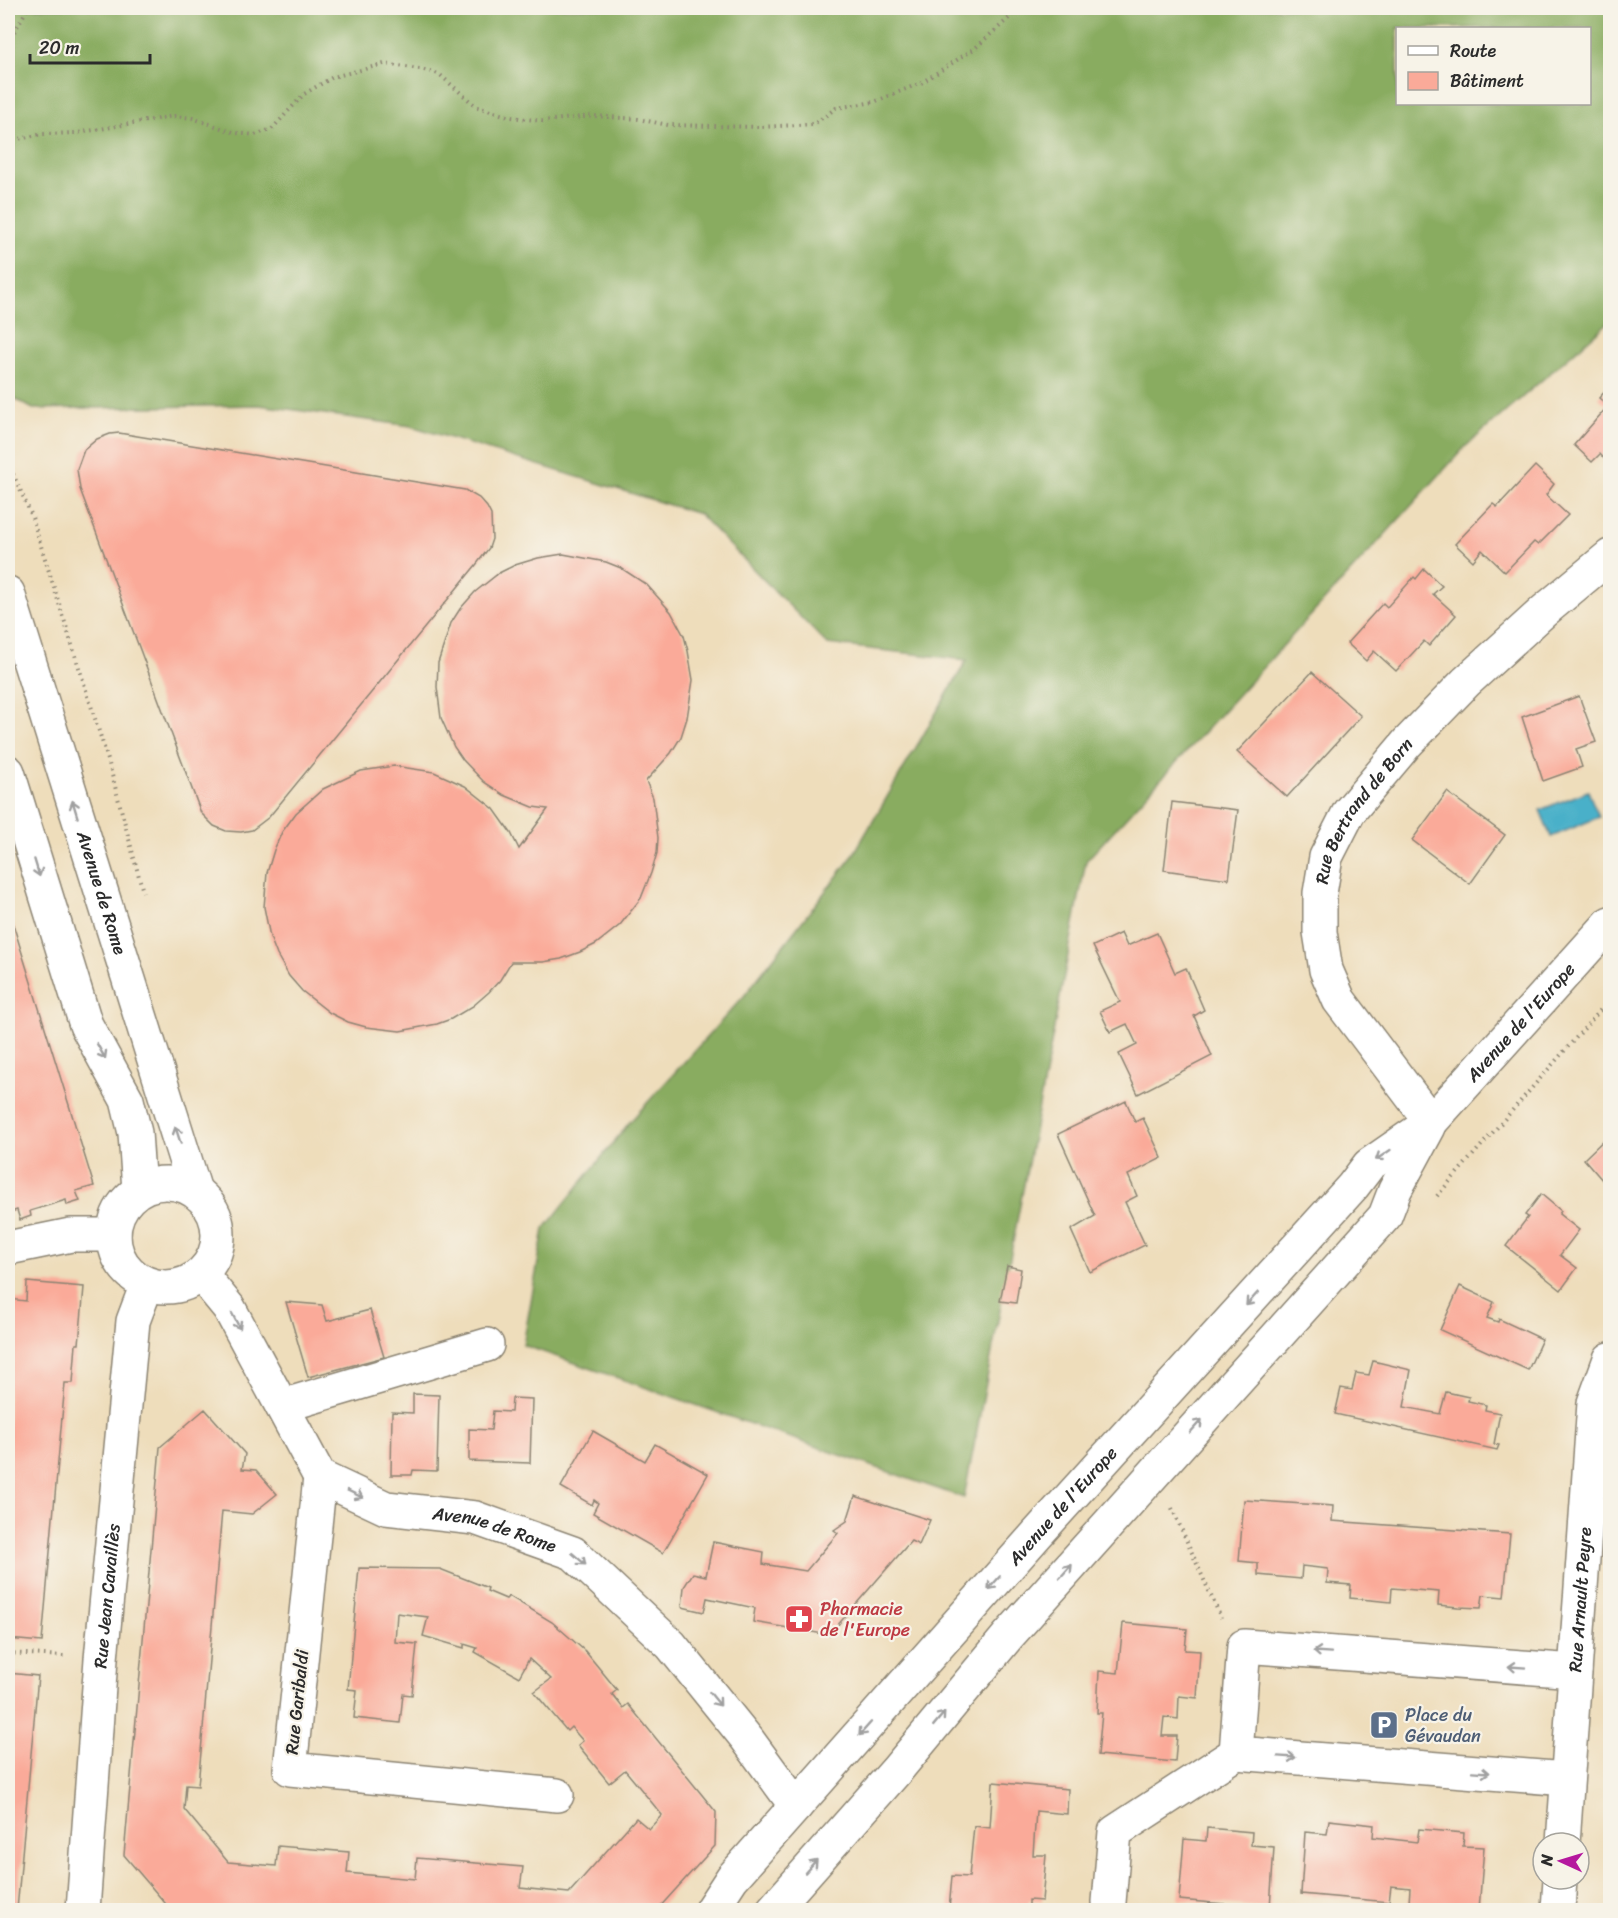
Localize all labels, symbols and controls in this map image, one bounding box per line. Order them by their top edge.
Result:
scale bar [30,27,150,65]
legend [1396,27,1591,105]
text: 20 m [39,32,79,64]
text: Route [1450,35,1497,67]
text: Bâtiment [1450,65,1524,97]
street label: Rue Bertrand de Born [1306,730,1422,886]
one-way arrow [69,800,80,819]
street label: Avenue de Rome [67,826,136,959]
one-way arrow [32,858,43,877]
street label: Avenue de l'Europe [1457,955,1583,1090]
one-way arrow [95,1042,107,1059]
one-way arrow [172,1126,183,1145]
one-way arrow [1375,1149,1392,1161]
one-way arrow [1244,1291,1259,1306]
one-way arrow [230,1312,242,1329]
one-way arrow [1189,1419,1203,1434]
street label: Avenue de l'Europe [999,1439,1126,1574]
one-way arrow [345,1488,363,1500]
street label: Avenue de Rome [430,1497,561,1562]
street label: Rue Jean Cavaillès [84,1521,130,1669]
street label: Rue Arnault Peyre [1559,1526,1601,1673]
one-way arrow [571,1552,586,1566]
one-way arrow [1059,1564,1073,1579]
one-way arrow [987,1576,1001,1591]
place label: Pharmacie de l'Europe [820,1593,910,1646]
pharmacy icon: Pharmacie de l'Europe [783,1603,815,1635]
one-way arrow [1313,1646,1333,1657]
street label: Rue Garibaldi [276,1647,319,1756]
one-way arrow [1507,1661,1527,1672]
one-way arrow [708,1691,721,1707]
place label: Place du Gévaudan [1405,1699,1481,1752]
parking icon: Place du Gévaudan [1368,1709,1400,1741]
one-way arrow [932,1712,946,1727]
one-way arrow [858,1721,872,1736]
one-way arrow [1276,1752,1296,1763]
one-way arrow [1471,1767,1491,1778]
north arrow [1531,1831,1591,1891]
text: N [1532,1853,1561,1868]
one-way arrow [804,1859,818,1874]

